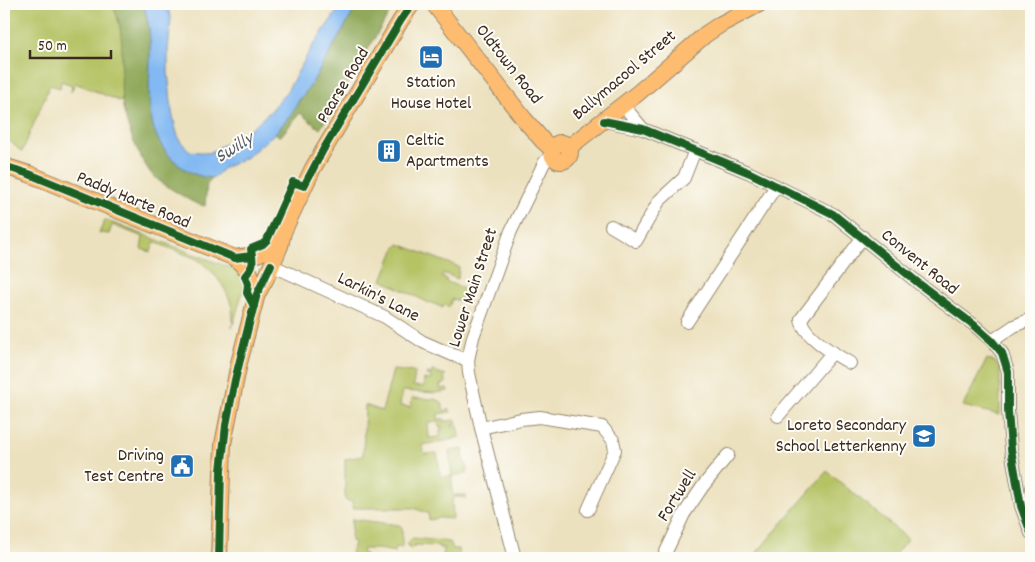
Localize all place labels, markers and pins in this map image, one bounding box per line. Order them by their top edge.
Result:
hotel icon: Station House Hotel [418,44,444,70]
place label: Station House Hotel [391,71,472,117]
place label: Celtic Apartments [406,129,489,175]
building icon: Celtic Apartments [376,138,402,164]
place label: Loreto Secondary School Letterkenny [776,414,907,460]
school or university icon: Loreto Secondary School Letterkenny [911,423,937,449]
place label: Driving Test Centre [84,444,164,490]
public building icon: Driving Test Centre [169,453,195,479]

